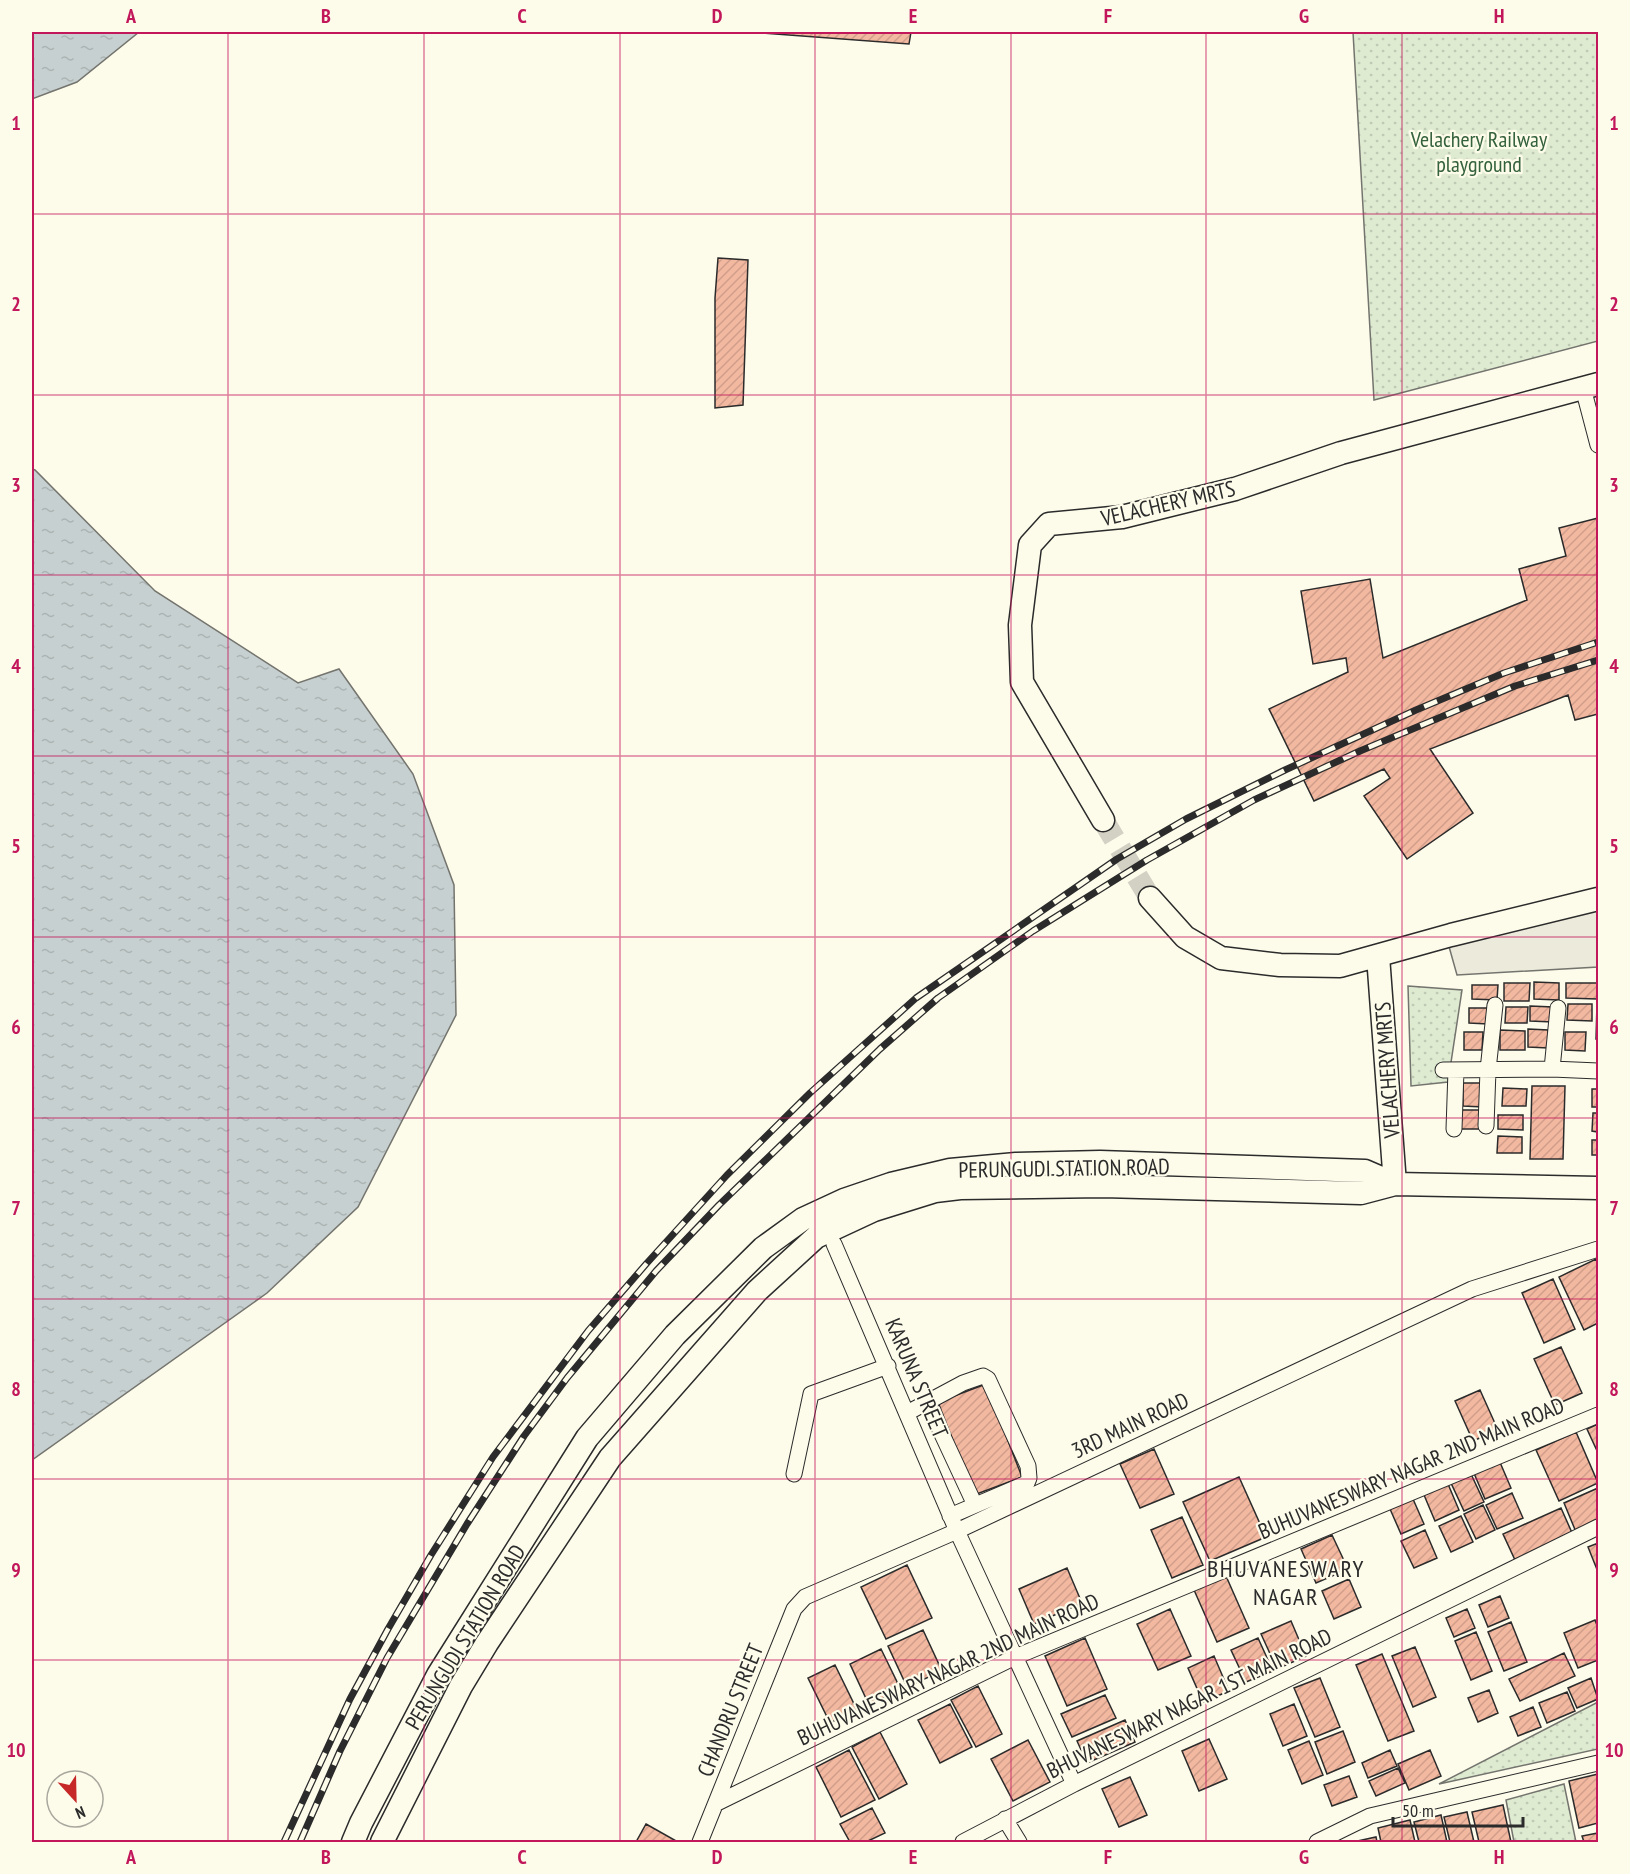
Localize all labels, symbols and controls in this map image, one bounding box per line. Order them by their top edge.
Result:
text: A [125,3,137,29]
text: B [321,3,331,29]
text: C [517,3,527,29]
text: D [712,3,723,29]
text: E [909,3,917,29]
text: F [1104,3,1112,29]
text: G [1299,3,1309,29]
text: H [1494,3,1504,29]
text: 1 [11,110,21,136]
text: 1 [1609,110,1619,136]
park label: Velachery Railway playground [1410,125,1548,178]
text: 2 [11,291,21,317]
text: 2 [1609,291,1619,317]
text: 3 [11,472,21,498]
text: 3 [1609,472,1619,498]
street label: VELACHERY MRTS [1097,474,1238,532]
text: 4 [11,653,21,679]
text: 4 [1609,653,1619,679]
text: 5 [11,833,21,859]
text: 5 [1609,833,1619,859]
street label: VELACHERY MRTS [1368,1001,1406,1140]
text: 6 [11,1014,21,1040]
text: 6 [1609,1014,1619,1040]
street label: PERUNGUDI STATION ROAD [958,1152,1170,1184]
text: 7 [11,1195,21,1221]
text: 7 [1609,1195,1619,1221]
street label: KARUNA STREET [879,1314,955,1442]
text: 8 [11,1376,21,1402]
text: 8 [1609,1376,1619,1402]
street label: 3RD MAIN ROAD [1067,1386,1193,1464]
street label: BUHUVANESWARY NAGAR 2ND MAIN ROAD [1254,1391,1568,1545]
street label: PERUNGUDI STATION ROAD [399,1539,531,1735]
district label: BHUVANESWARY NAGAR [1207,1553,1365,1612]
text: 9 [11,1557,21,1583]
text: 9 [1609,1557,1619,1583]
street label: BUHUVANESWARY NAGAR 2ND MAIN ROAD [793,1587,1103,1751]
street label: BHUVANESWARY NAGAR 1ST MAIN ROAD [1042,1622,1336,1784]
street label: CHANDRU STREET [691,1639,769,1781]
text: 10 [6,1737,26,1763]
text: 10 [1604,1737,1624,1763]
north arrow [45,1769,105,1829]
scale bar [1393,1790,1524,1828]
text: 50 m [1402,1799,1434,1822]
text: N [73,1802,88,1824]
text: A [125,1844,137,1870]
text: B [321,1844,331,1870]
text: C [517,1844,527,1870]
text: D [712,1844,723,1870]
text: E [909,1844,917,1870]
text: F [1104,1844,1112,1870]
text: G [1299,1844,1309,1870]
text: H [1494,1844,1504,1870]

